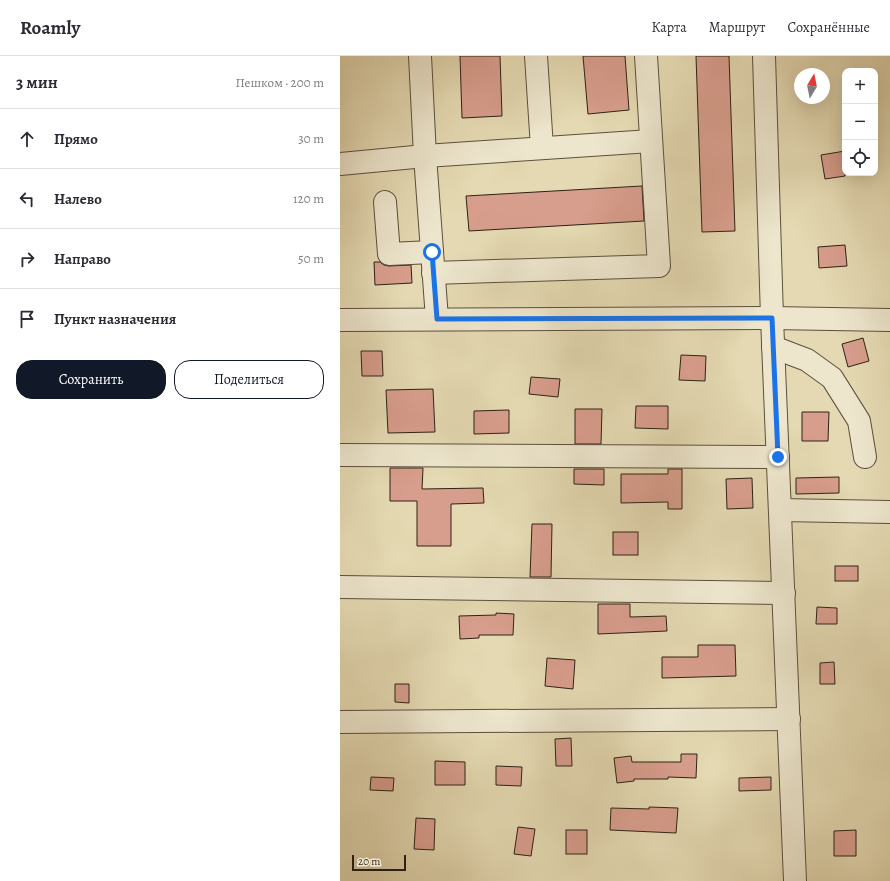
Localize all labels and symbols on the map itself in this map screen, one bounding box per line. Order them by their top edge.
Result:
north arrow [794,68,830,104]
route start [423,243,441,261]
route end [769,448,787,466]
scale bar [352,853,406,872]

